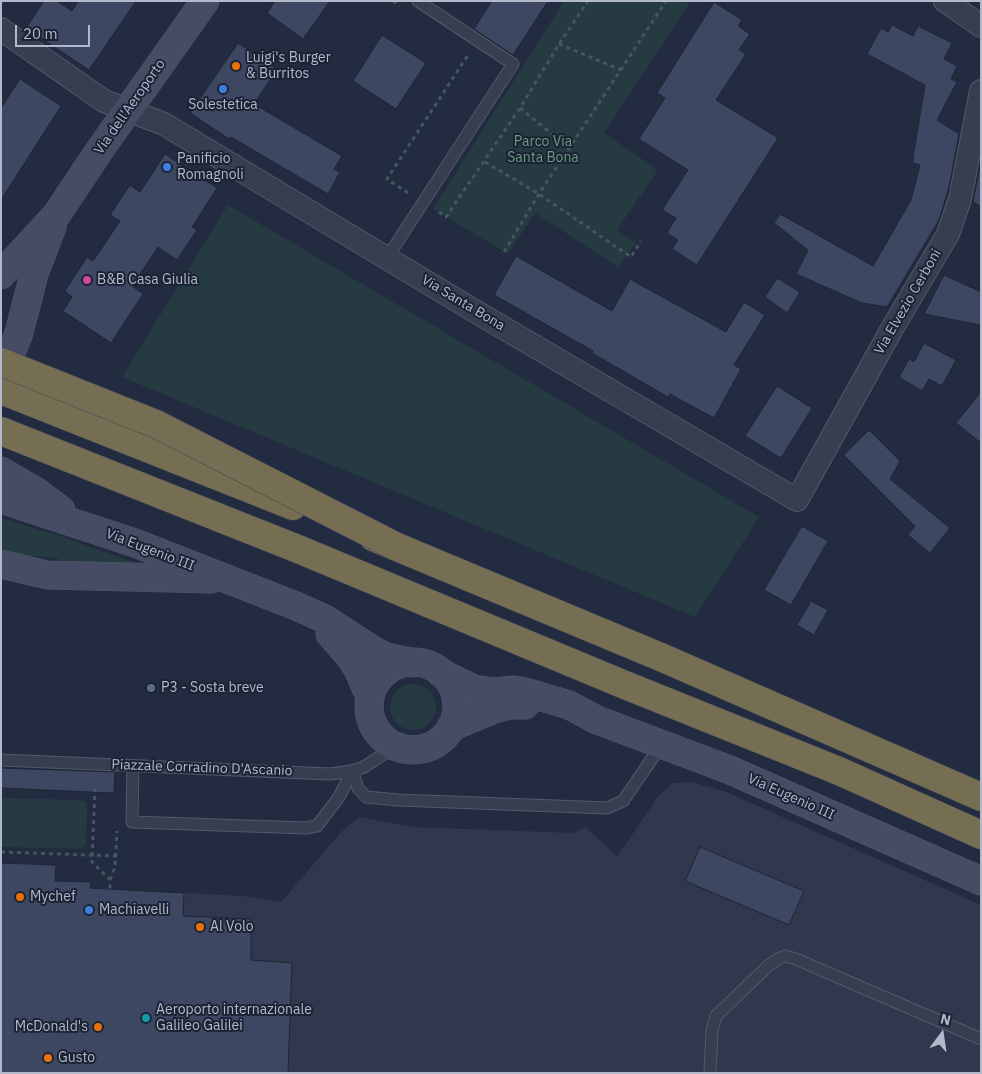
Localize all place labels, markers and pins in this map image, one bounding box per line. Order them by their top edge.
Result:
place label: Luigi's Burger & Burritos [246,50,331,82]
marker: Luigi's Burger & Burritos [230,60,242,72]
marker: Solestetica [217,83,229,95]
place label: Solestetica [188,97,258,113]
place label: Panificio Romagnoli [177,151,244,184]
marker: Panificio Romagnoli [161,161,173,173]
place label: B&B Casa Giulia [97,272,198,288]
marker: B&B Casa Giulia [81,274,93,286]
place label: P3 - Sosta breve [161,680,264,696]
marker: P3 - Sosta breve [145,682,157,694]
place label: Mychef [30,889,75,905]
marker: Mychef [14,891,26,903]
place label: Machiavelli [99,902,169,918]
marker: Machiavelli [83,904,95,916]
place label: Al Volo [210,919,254,935]
marker: Al Volo [194,921,206,933]
place label: Aeroporto internazionale Galileo Galilei [156,1002,312,1034]
marker: Aeroporto internazionale Galileo Galilei [140,1012,152,1024]
place label: McDonald's [15,1019,88,1035]
marker: McDonald's [92,1021,104,1033]
place label: Gusto [58,1050,95,1066]
marker: Gusto [42,1052,54,1064]

